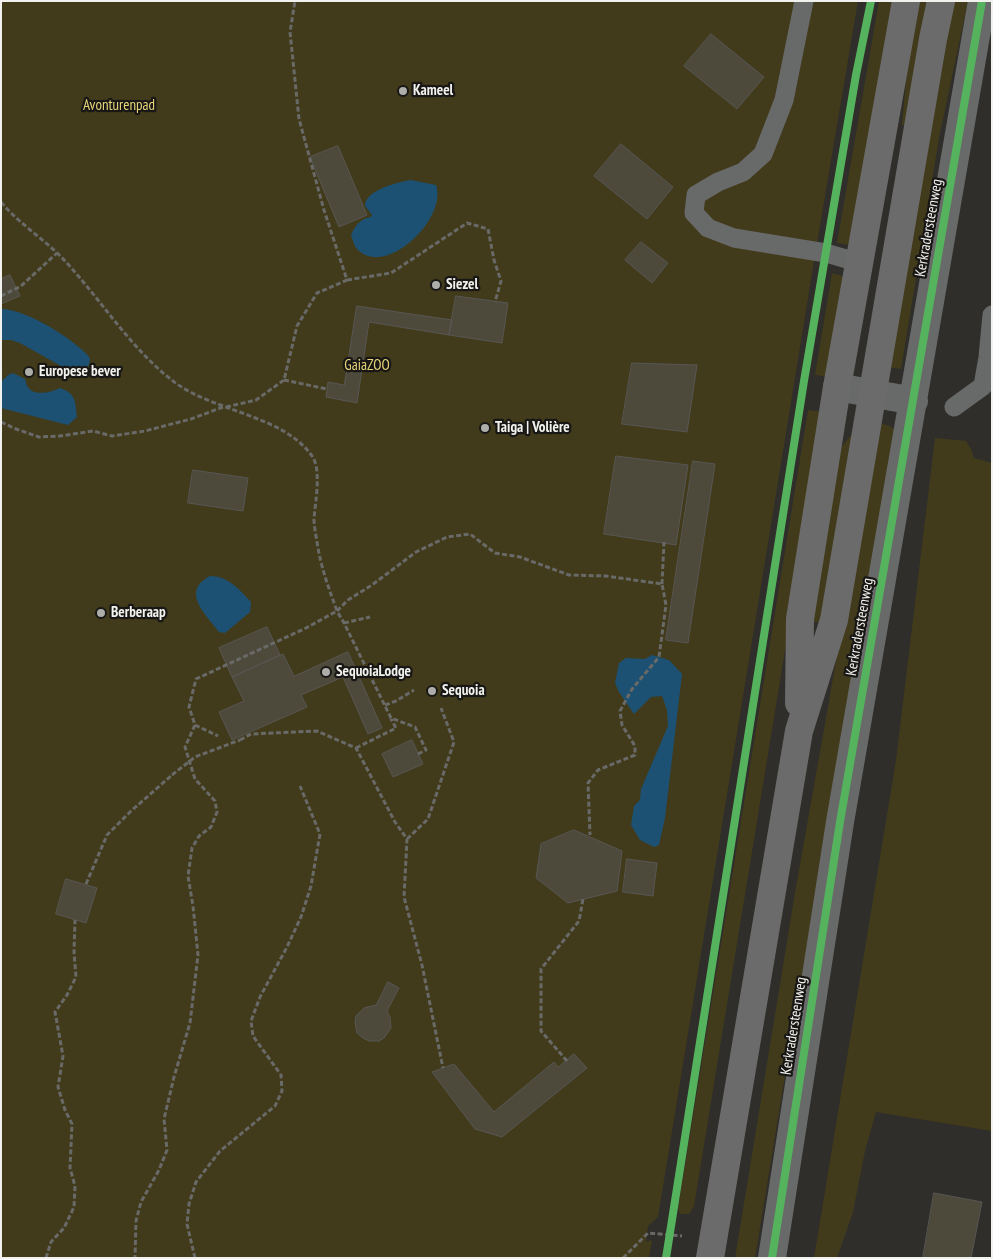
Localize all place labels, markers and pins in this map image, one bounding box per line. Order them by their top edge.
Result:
place label: Kameel [413,82,453,100]
marker: Kameel [397,85,409,97]
place label: Siezel [446,276,478,294]
marker: Siezel [430,279,442,291]
place label: Europese bever [39,363,121,381]
marker: Europese bever [23,366,35,378]
place label: Taiga | Volière [495,419,570,437]
marker: Taiga | Volière [479,422,491,434]
place label: Berberaap [111,604,166,622]
marker: Berberaap [95,607,107,619]
place label: SequoiaLodge [336,663,411,681]
marker: SequoiaLodge [320,666,332,678]
place label: Sequoia [442,682,485,700]
marker: Sequoia [426,685,438,697]

